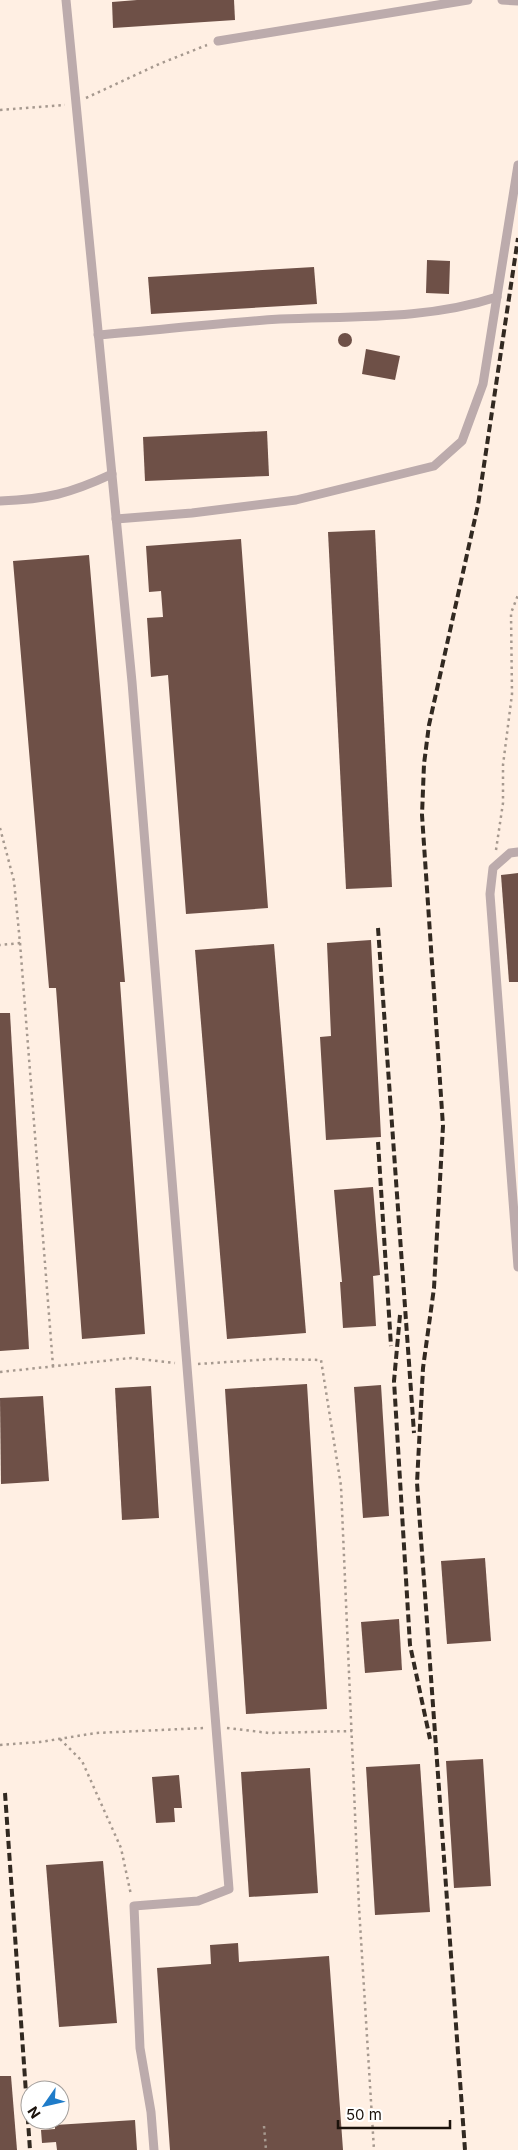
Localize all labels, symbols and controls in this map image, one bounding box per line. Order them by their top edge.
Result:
north arrow [20,2080,70,2130]
scale bar [338,2098,450,2130]
text: N [24,2103,44,2122]
text: 50 m [346,2105,382,2124]

